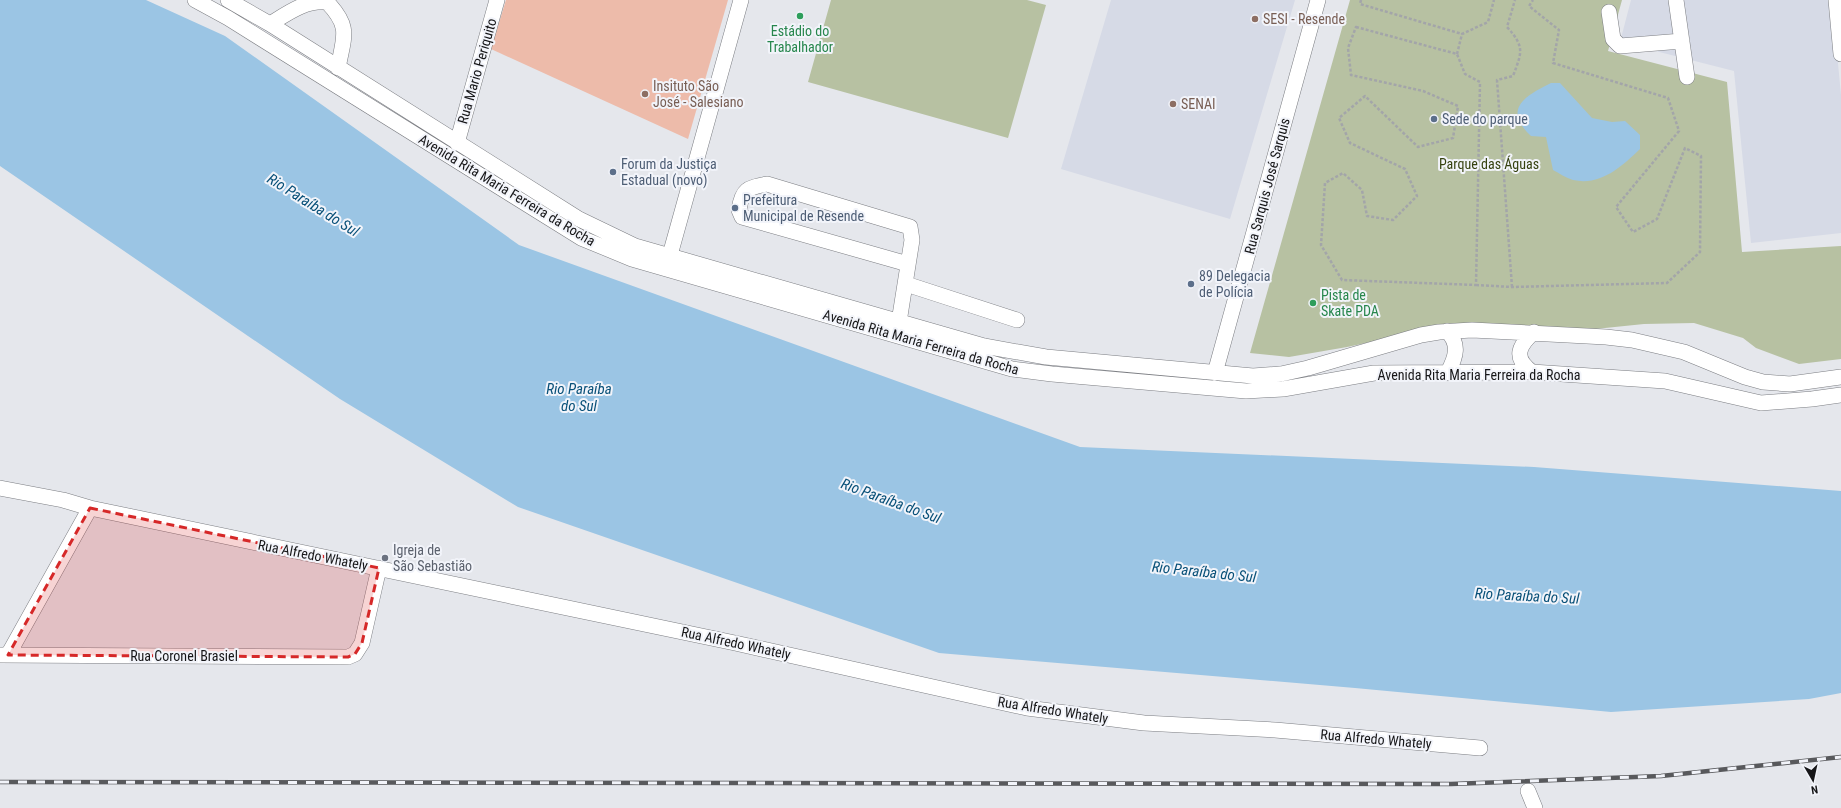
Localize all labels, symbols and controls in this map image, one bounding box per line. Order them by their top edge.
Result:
marker: Estádio do Trabalhador [795,11,805,21]
place label: SESI - Resende [1263,11,1346,27]
marker: SESI - Resende [1250,14,1260,24]
street label: Rua Mario Periquito [454,16,500,126]
place label: Estádio do Trabalhador [767,23,833,55]
place label: Insituto São José - Salesiano [653,78,744,110]
marker: Insituto São José - Salesiano [640,89,650,99]
place label: SENAI [1181,96,1216,112]
marker: SENAI [1168,99,1178,109]
place label: Sede do parque [1442,111,1528,127]
marker: Sede do parque [1429,114,1439,124]
street label: Rua Sarquis José Sarquis [1241,116,1293,256]
street label: Avenida Rita Maria Ferreira da Rocha [416,131,598,249]
park label: Parque das Águas [1439,155,1539,172]
place label: Forum da Justiça Estadual (novo) [621,156,717,189]
marker: Forum da Justiça Estadual (novo) [608,167,618,177]
water label: Rio Paraíba do Sul [264,170,363,241]
place label: Prefeitura Municipal de Resende [743,192,864,224]
marker: Prefeitura Municipal de Resende [730,203,740,213]
place label: 89 Delegacia de Polícia [1199,268,1270,300]
marker: 89 Delegacia de Polícia [1186,279,1196,289]
place label: Pista de Skate PDA [1321,287,1379,319]
marker: Pista de Skate PDA [1308,298,1318,308]
street label: Avenida Rita Maria Ferreira da Rocha [821,306,1021,378]
street label: Avenida Rita Maria Ferreira da Rocha [1378,367,1580,383]
water label: Rio Paraíba do Sul [546,380,612,415]
water label: Rio Paraíba do Sul [839,475,944,528]
street label: Rua Alfredo Whately [257,536,369,574]
place label: Igreja de São Sebastião [393,542,472,574]
marker: Igreja de São Sebastião [380,553,390,563]
water label: Rio Paraíba do Sul [1151,558,1258,586]
water label: Rio Paraíba do Sul [1474,584,1580,608]
street label: Rua Alfredo Whately [680,624,792,662]
street label: Rua Coronel Brasiel [130,648,238,664]
street label: Rua Alfredo Whately [997,693,1110,727]
street label: Rua Alfredo Whately [1320,726,1432,752]
north arrow [1793,760,1833,800]
text: N [1810,782,1819,796]

